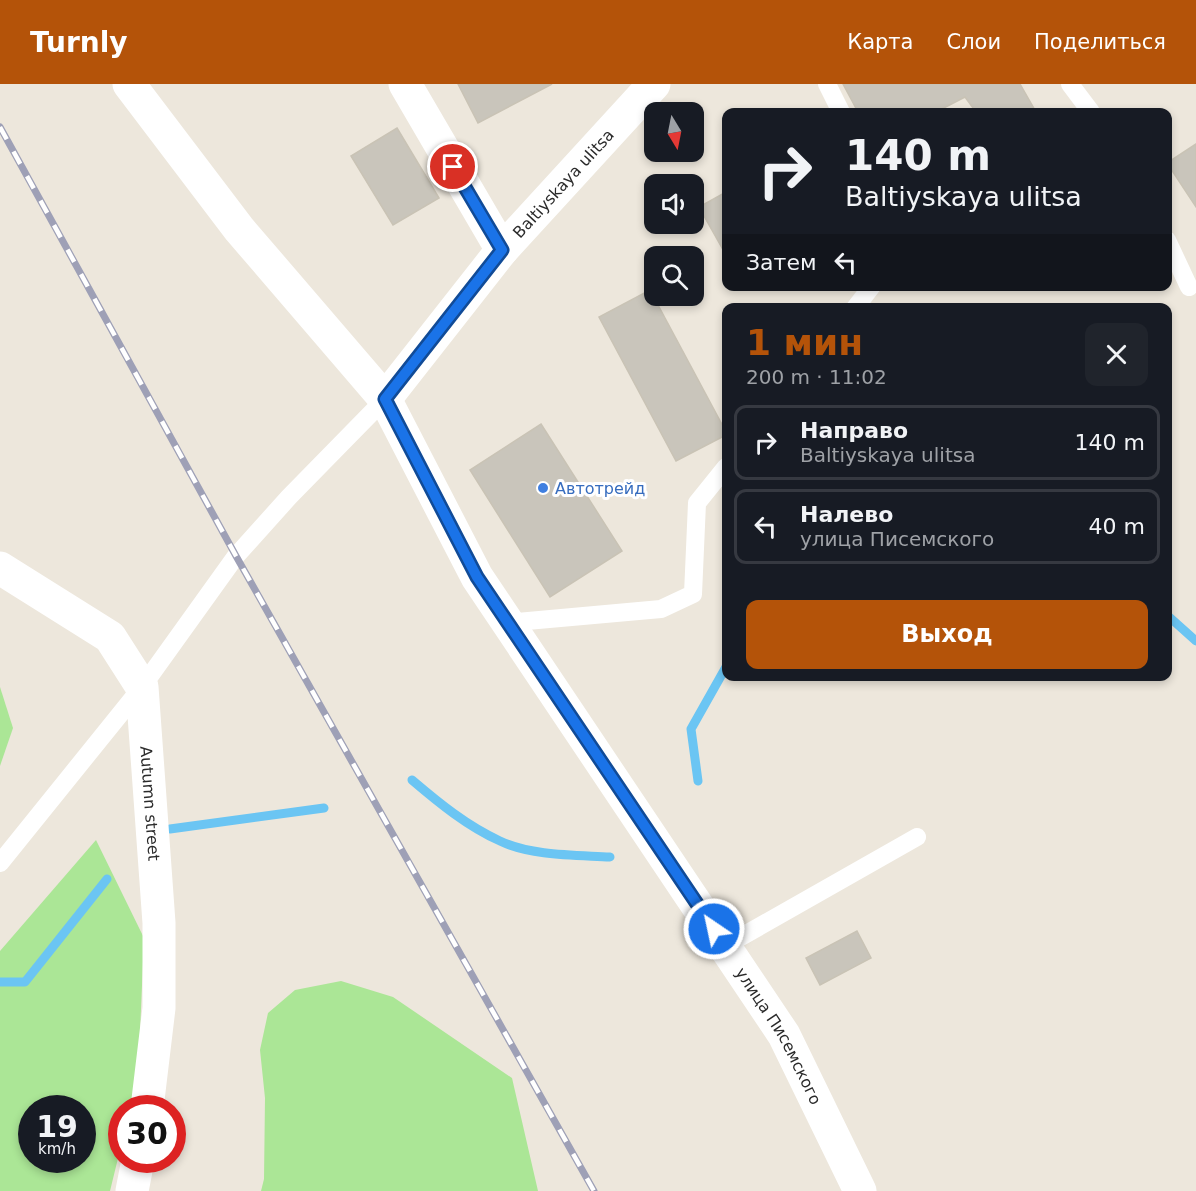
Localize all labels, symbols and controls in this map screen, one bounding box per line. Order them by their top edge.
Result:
text: Turnly [30,26,128,59]
text: Карта [847,30,913,54]
text: Слои [946,30,1001,54]
text: Поделиться [1034,30,1166,54]
north arrow [644,102,704,162]
map controls [644,102,704,306]
street label: Baltiyskaya ulitsa [509,125,618,242]
text: 140 m [845,131,991,180]
icon: right [746,132,824,210]
pin [427,141,478,192]
icon: arrive [436,150,469,183]
button: sound [644,174,704,234]
text: Baltiyskaya ulitsa [845,181,1082,212]
button: search [644,246,704,306]
icon: left [829,246,862,279]
text: Затем [746,250,817,275]
text: 1 мин [746,322,863,363]
button: close [1085,323,1148,386]
text: 200 m · 11:02 [746,365,887,389]
text: Направо [800,418,908,443]
icon: right [749,426,782,459]
text: 140 m [1075,430,1145,455]
text: Baltiyskaya ulitsa [800,443,975,467]
place label: Автотрейд [555,479,645,498]
marker: Автотрейд [536,481,550,495]
text: Налево [800,502,893,527]
icon: left [749,510,782,543]
text: 40 m [1089,514,1145,539]
text: улица Писемского [800,527,994,551]
button: Выход [746,600,1148,669]
street label: Autumn street [136,745,164,862]
position arrow [682,897,746,961]
street label: улица Писемского [731,964,825,1108]
speed limit sign: 30 [108,1095,186,1173]
text: 19 [36,1109,78,1144]
text: km/h [38,1140,76,1158]

